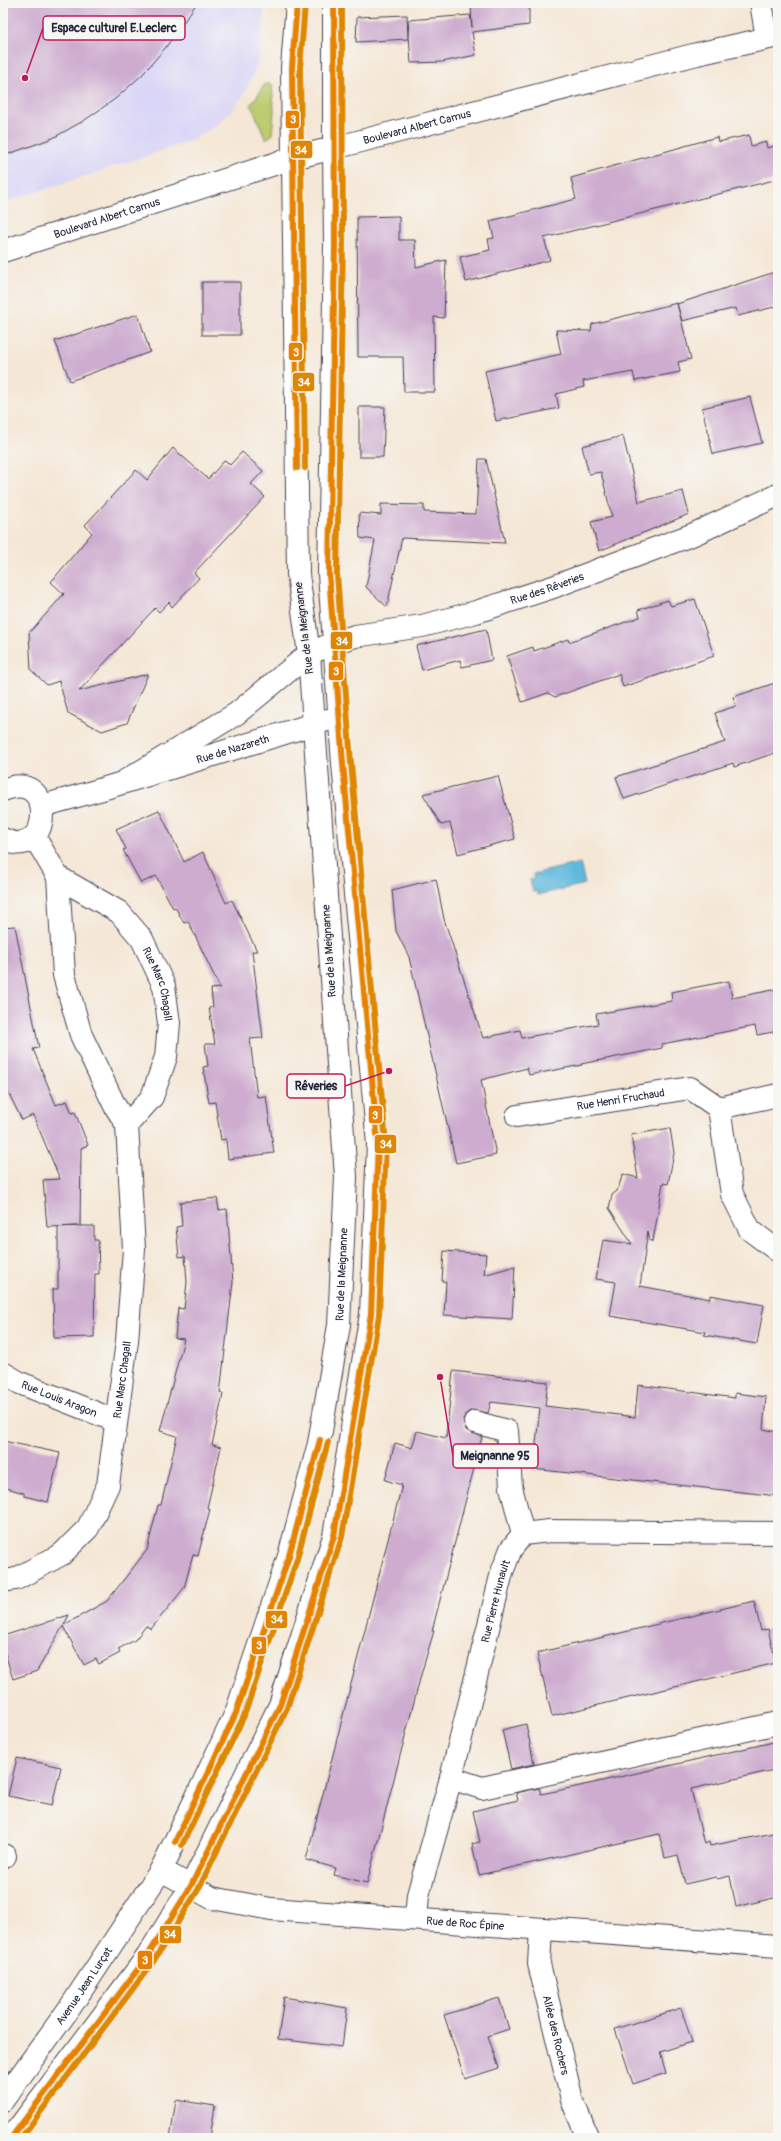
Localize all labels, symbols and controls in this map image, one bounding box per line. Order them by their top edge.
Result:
callout: Espace culturel E.Leclerc [43,16,185,40]
text: Espace culturel E.Leclerc [51,21,177,36]
street label: Boulevard Albert Camus [362,106,472,147]
line badge: 3 [285,110,300,129]
text: 3 [290,113,296,126]
line badge: 34 [290,140,313,159]
text: 34 [295,144,308,157]
street label: Boulevard Albert Camus [52,195,162,241]
line badge: 3 [288,342,303,361]
text: 3 [293,346,299,359]
line badge: 34 [292,372,315,392]
text: 34 [298,376,311,389]
street label: Rue des Rêveries [509,570,586,607]
street label: Rue de la Meignanne [292,581,316,675]
line badge: 34 [330,631,353,650]
text: 34 [336,635,349,648]
line badge: 3 [328,661,344,681]
text: 3 [333,665,339,678]
street label: Rue de Nazareth [195,732,271,766]
street label: Rue de la Meignanne [319,904,339,998]
street label: Rue Marc Chagall [140,945,175,1022]
callout: Rêveries [287,1074,345,1098]
text: Rêveries [295,1079,338,1094]
street label: Rue Henri Fruchaud [576,1086,665,1113]
line badge: 3 [368,1105,383,1124]
text: 3 [372,1109,378,1122]
line badge: 34 [374,1134,397,1154]
text: 34 [380,1138,393,1151]
street label: Rue de la Meignanne [333,1227,350,1321]
street label: Rue Marc Chagall [110,1340,133,1419]
street label: Rue Louis Aragon [19,1378,99,1419]
callout: Meignanne 95 [453,1444,538,1468]
text: Meignanne 95 [460,1449,530,1464]
street label: Rue Pierre Hunault [478,1557,513,1644]
line badge: 34 [265,1610,288,1629]
text: 34 [271,1613,284,1626]
line badge: 3 [251,1636,267,1655]
text: 3 [256,1639,262,1652]
street label: Rue de Roc Épine [426,1914,505,1933]
line badge: 34 [159,1925,182,1944]
text: 34 [164,1928,177,1941]
street label: Avenue Jean Lurçat [53,1944,115,2027]
line badge: 3 [137,1950,153,1970]
text: 3 [142,1954,148,1967]
street label: Allée des Rochers [540,1994,572,2076]

